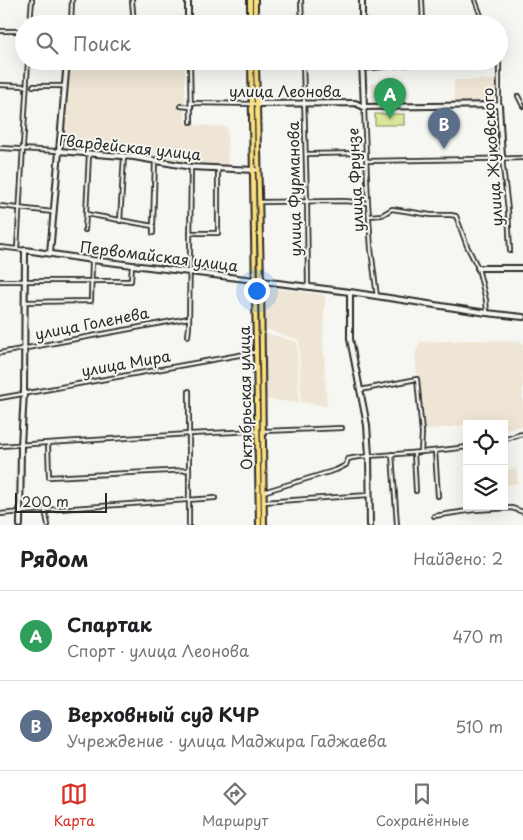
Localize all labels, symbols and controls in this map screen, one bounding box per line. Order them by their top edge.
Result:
search box [15,15,508,70]
icon: search [33,29,61,57]
text: Поиск [73,29,131,57]
pin: A [374,78,406,119]
street label: улица Леонова [229,79,342,102]
street label: улица Жуковского [475,87,508,227]
pin: B [428,108,460,149]
street label: улица Фурманова [281,121,306,257]
street label: улица Фрунзе [340,127,369,233]
street label: Гвардейская улица [58,128,203,165]
street label: Первомайская улица [79,234,240,277]
your location [244,278,270,304]
street label: улица Голенева [33,300,151,345]
street label: Октябрьская улица [232,325,257,470]
street label: улица Мира [79,343,173,382]
map controls [463,420,508,510]
button: locate [463,420,508,465]
button: layers [463,465,508,510]
scale bar [15,490,108,513]
text: 200 m [22,491,69,512]
text: Рядом [20,542,88,574]
text: Найдено: 2 [413,546,503,570]
text: Спартак [67,610,152,638]
text: A [30,624,42,648]
text: 470 m [453,624,503,648]
text: Спорт · улица Леонова [67,638,249,662]
text: Верховный суд КЧР [67,700,259,728]
text: B [31,714,41,738]
text: 510 m [455,714,503,738]
text: Учреждение · улица Маджира Гаджаева [67,728,387,752]
tab: Карта [54,780,95,831]
tab: Маршрут [202,780,268,831]
tab: Сохранённые [376,780,469,831]

